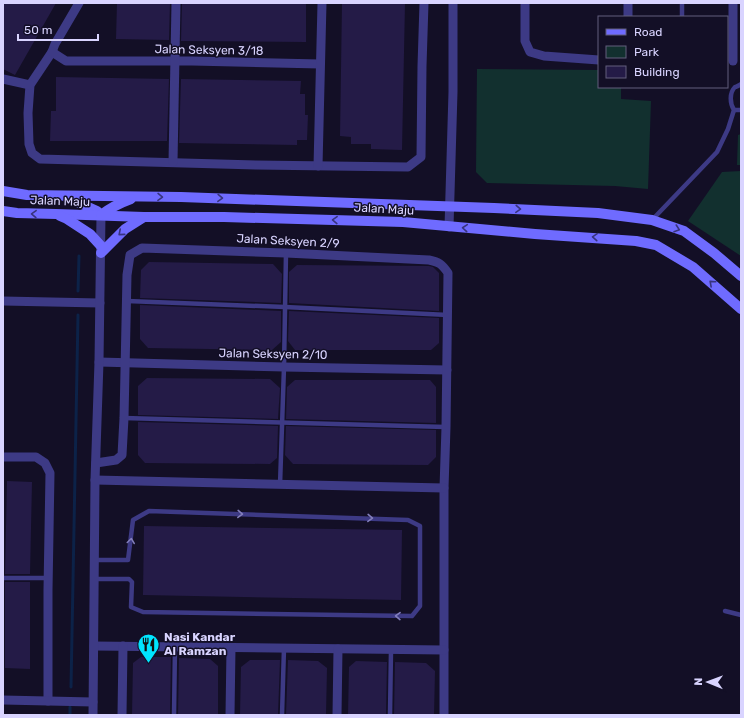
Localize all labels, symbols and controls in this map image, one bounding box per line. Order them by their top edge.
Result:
scale bar [18,16,98,42]
legend [598,16,728,88]
text: 50 m [24,23,52,37]
text: Road [634,25,662,39]
street label: Jalan Seksyen 3/18 [154,42,264,58]
text: Park [634,45,660,59]
text: Building [634,65,680,79]
street label: Jalan Maju [30,193,90,209]
one-way arrow [157,193,163,201]
one-way arrow [217,194,223,203]
street label: Jalan Maju [353,200,415,218]
one-way arrow [515,205,521,213]
one-way arrow [31,209,37,218]
one-way arrow [332,216,338,225]
one-way arrow [462,224,468,233]
one-way arrow [674,224,681,232]
one-way arrow [118,228,126,236]
street label: Jalan Seksyen 2/9 [236,231,340,251]
one-way arrow [592,233,598,242]
one-way arrow [709,281,717,288]
street label: Jalan Seksyen 2/10 [218,346,328,362]
one-way arrow [237,510,243,518]
one-way arrow [367,514,373,523]
one-way arrow [126,538,135,544]
one-way arrow [395,612,401,620]
place label: Nasi Kandar Al Ramzan [164,630,236,658]
restaurant icon: Nasi Kandar Al Ramzan [135,631,161,664]
north arrow [688,662,728,702]
text: N [692,678,705,686]

